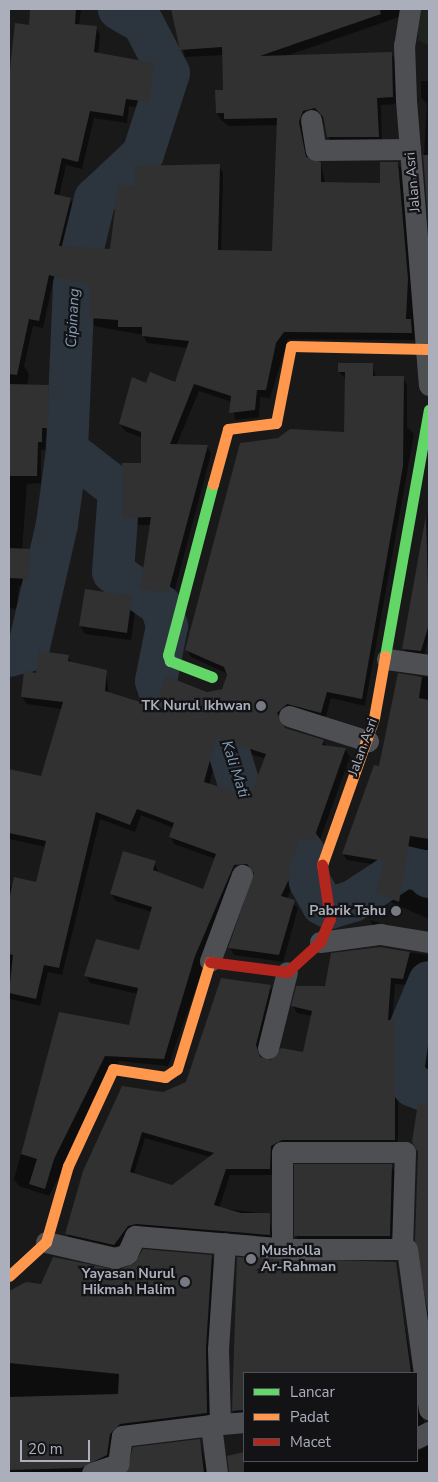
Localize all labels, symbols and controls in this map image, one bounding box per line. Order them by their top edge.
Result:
street label: Jalan Asri [402,151,424,213]
water label: Cipinang [62,288,84,348]
place label: TK Nurul Ikhwan [142,698,251,714]
marker: TK Nurul Ikhwan [255,700,267,712]
street label: Jalan Asri [345,716,381,778]
water label: Kali Mati [217,738,253,800]
place label: Pabrik Tahu [309,903,386,919]
marker: Pabrik Tahu [390,905,402,917]
place label: Musholla Ar-Rahman [261,1243,336,1276]
marker: Musholla Ar-Rahman [245,1253,257,1265]
place label: Yayasan Nurul Hikmah Halim [82,1266,175,1298]
marker: Yayasan Nurul Hikmah Halim [179,1276,191,1288]
legend [243,1372,418,1462]
text: Lancar [290,1382,335,1402]
text: Padat [290,1407,329,1427]
scale bar [22,1430,92,1462]
text: Macet [290,1432,331,1452]
text: 20 m [28,1439,63,1459]

